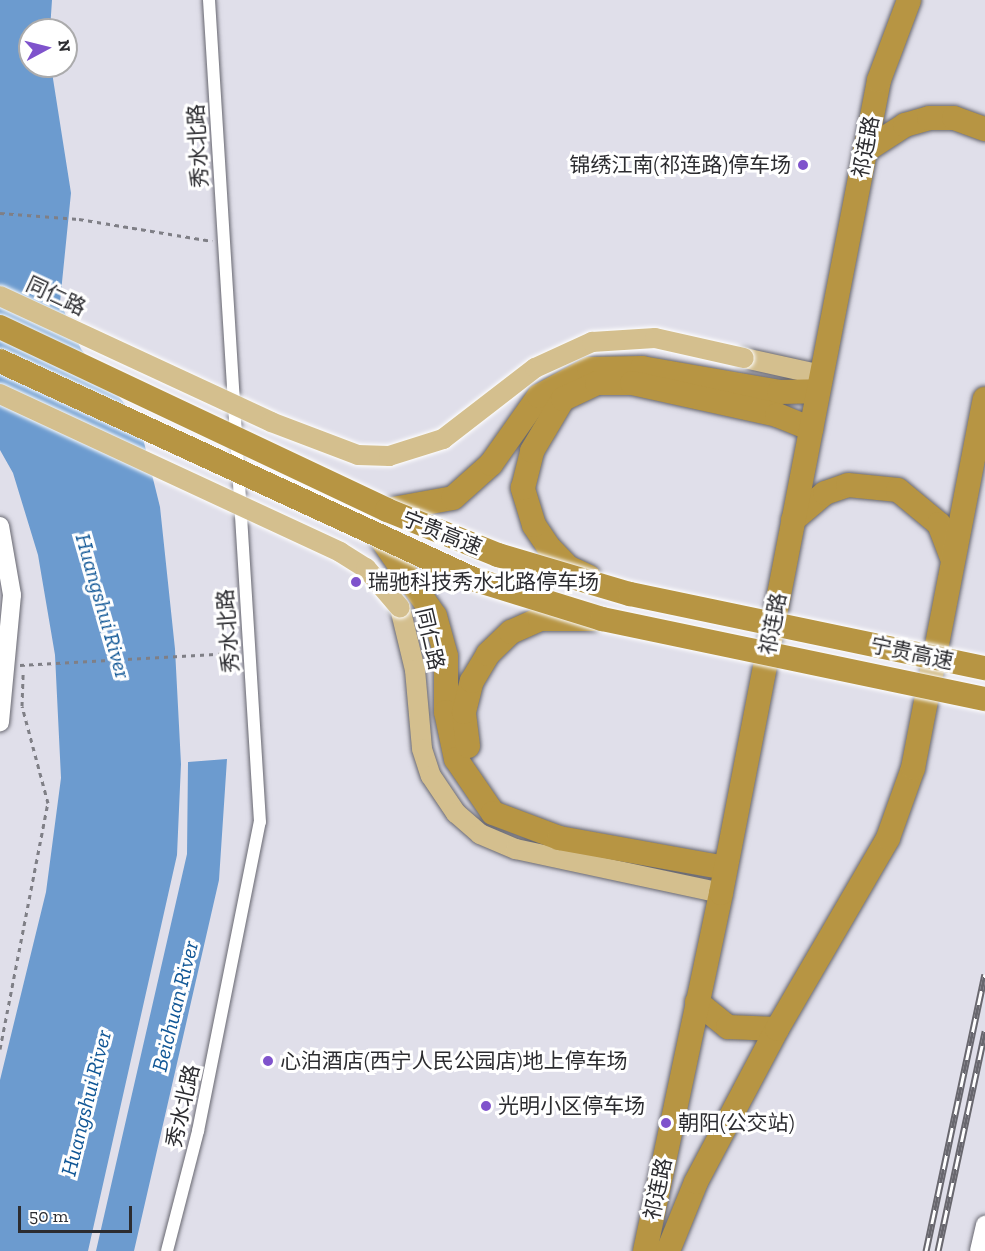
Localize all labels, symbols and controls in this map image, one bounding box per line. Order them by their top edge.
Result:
north arrow [18,18,78,78]
text: N [54,39,75,53]
street label: 秀水北路 [183,103,213,189]
street label: 祁连路 [848,114,884,180]
place label: 锦绣江南(祁连路)停车场 [569,152,791,178]
marker: 锦绣江南(祁连路)停车场 [796,158,810,172]
street label: 同仁路 [22,271,90,321]
street label: 宁贵高速 [398,506,486,560]
water label: Huangshui River [70,531,136,681]
place label: 瑞驰科技秀水北路停车场 [368,569,599,595]
marker: 瑞驰科技秀水北路停车场 [349,575,363,589]
street label: 秀水北路 [213,588,243,674]
street label: 祁连路 [755,591,791,657]
street label: 同仁路 [411,605,449,673]
street label: 宁贵高速 [868,632,956,674]
water label: Beichuan River [146,938,204,1074]
water label: Huangshui River [55,1027,117,1179]
place label: 心泊酒店(西宁人民公园店)地上停车场 [280,1048,628,1074]
marker: 心泊酒店(西宁人民公园店)地上停车场 [261,1054,275,1068]
street label: 秀水北路 [161,1062,205,1150]
place label: 光明小区停车场 [498,1093,645,1119]
marker: 光明小区停车场 [479,1099,493,1113]
place label: 朝阳(公交站) [678,1110,795,1136]
marker: 朝阳(公交站) [659,1116,673,1130]
street label: 祁连路 [639,1156,677,1222]
scale bar [21,1194,135,1232]
text: 50 m [29,1205,68,1227]

